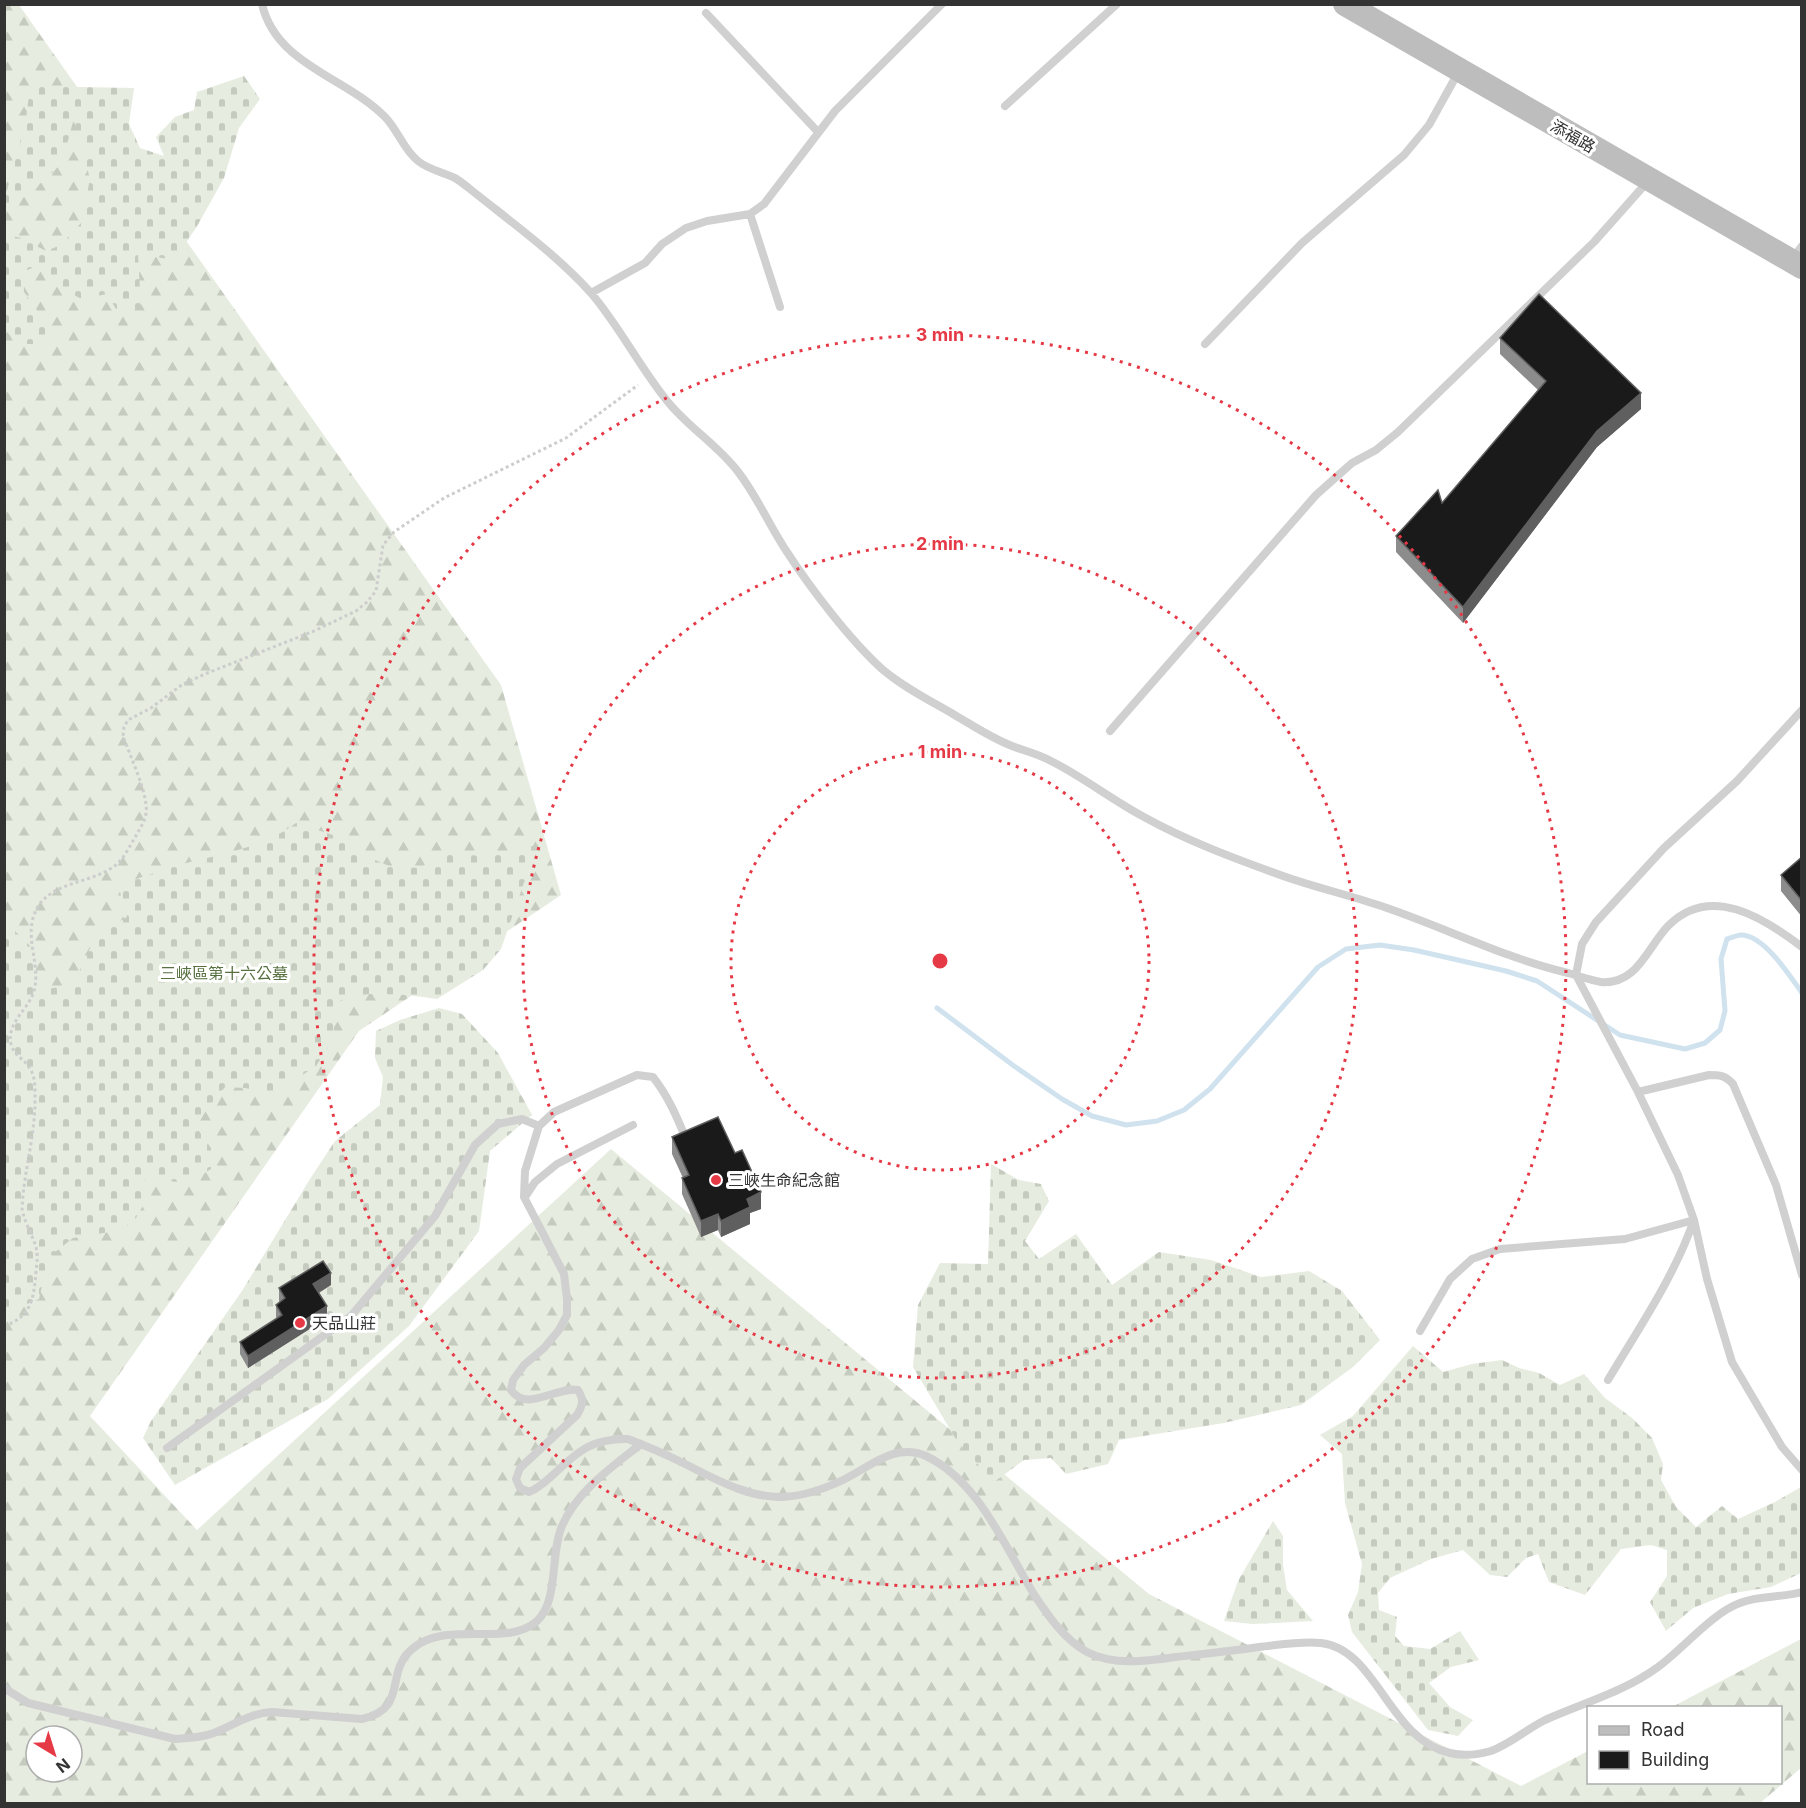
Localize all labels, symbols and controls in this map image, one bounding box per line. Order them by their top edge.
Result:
street label: 添福路 [1547,115,1599,157]
text: 3 min [916,324,964,345]
text: 2 min [916,533,964,554]
text: 1 min [918,741,962,762]
centre of rings [930,951,950,971]
park label: 三峽區第十六公墓 [160,963,288,983]
place label: 三峽生命紀念館 [728,1170,840,1190]
marker: 三峽生命紀念館 [709,1173,723,1187]
place label: 天品山莊 [312,1313,376,1333]
marker: 天品山莊 [293,1316,307,1330]
legend [1587,1706,1782,1784]
text: Road [1641,1719,1684,1740]
north arrow [24,1724,84,1784]
text: Building [1641,1749,1709,1770]
text: N [52,1754,74,1777]

